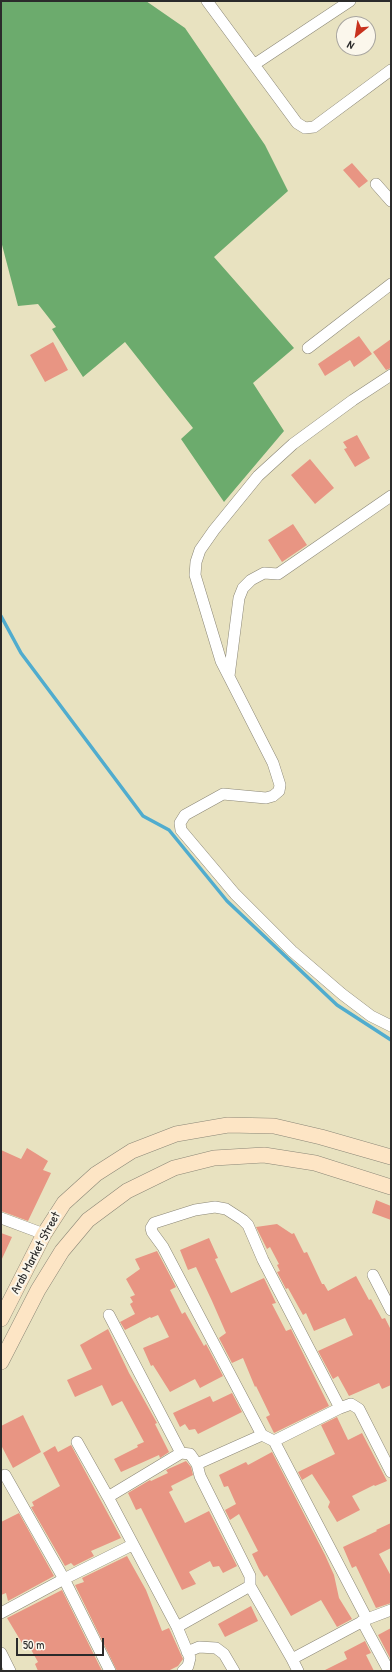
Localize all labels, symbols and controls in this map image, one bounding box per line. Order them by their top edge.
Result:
north arrow [336,16,376,56]
text: N [344,38,357,53]
street label: Arab Market Street [8,1209,64,1297]
scale bar [18,1630,106,1656]
text: 50 m [23,1636,44,1653]

